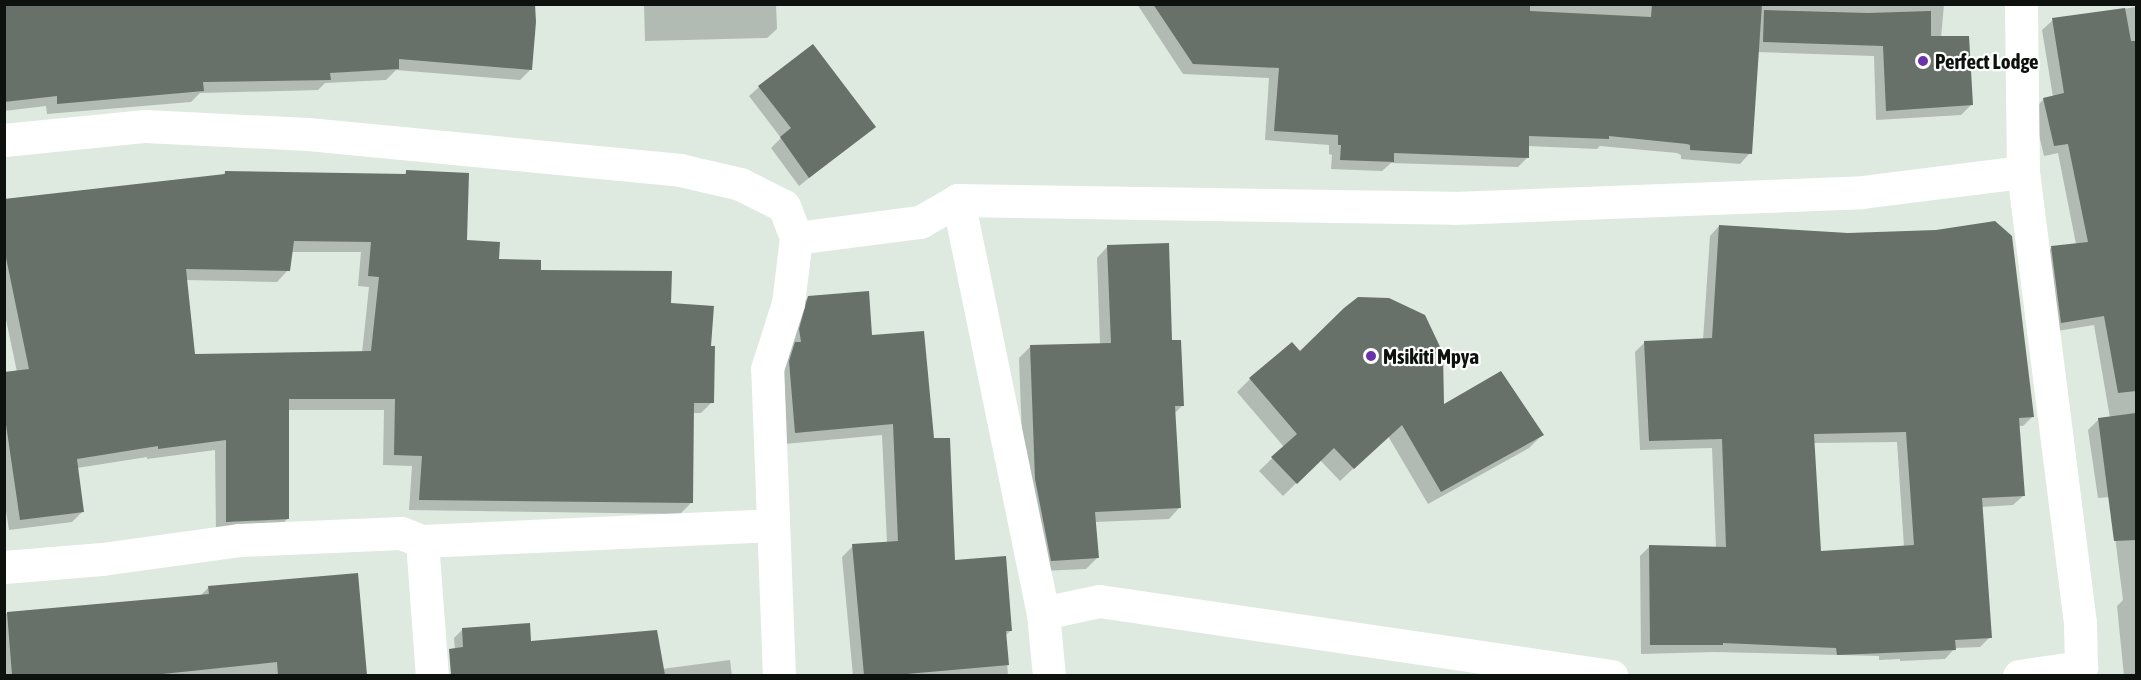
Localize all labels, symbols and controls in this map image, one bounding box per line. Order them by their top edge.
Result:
place label: Perfect Lodge [1935,48,2039,74]
marker: Perfect Lodge [1916,54,1930,68]
place label: Msikiti Mpya [1383,343,1479,369]
marker: Msikiti Mpya [1364,349,1378,363]

